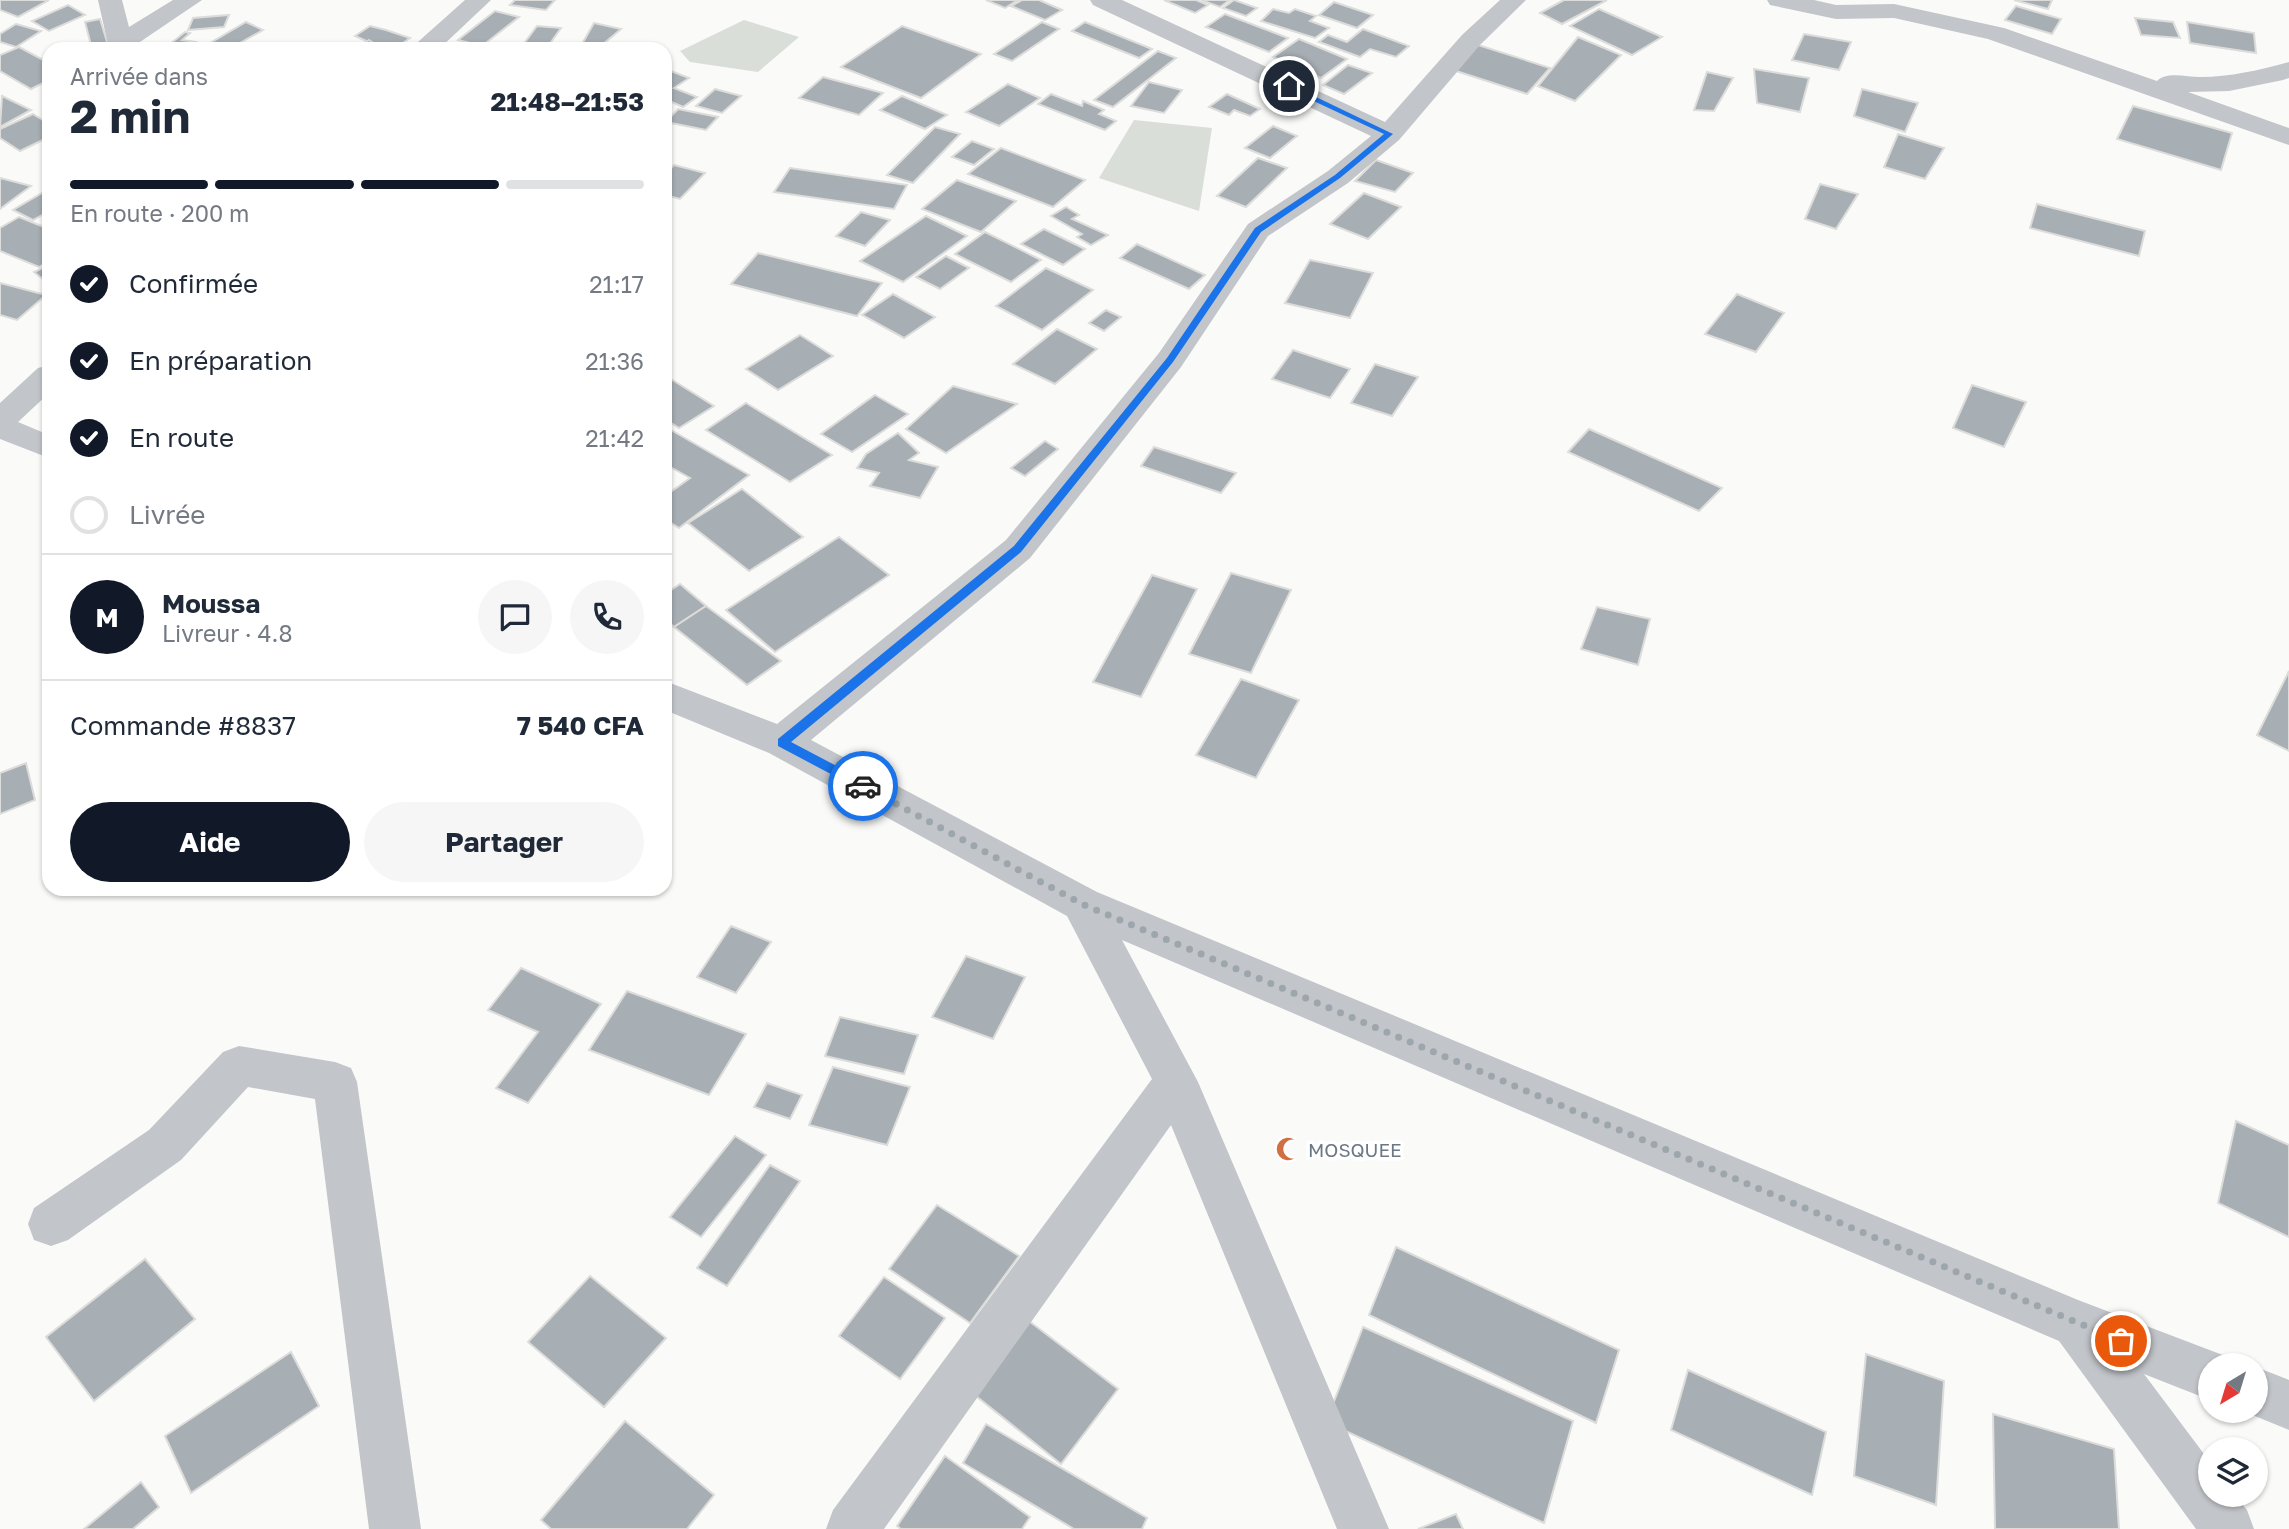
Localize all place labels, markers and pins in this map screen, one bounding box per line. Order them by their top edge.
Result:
pin [1259,56,1319,116]
mosque icon: MOSQUEE [1274,1135,1302,1163]
place label: MOSQUEE [1308,1138,1402,1161]
pin [2091,1311,2151,1371]

